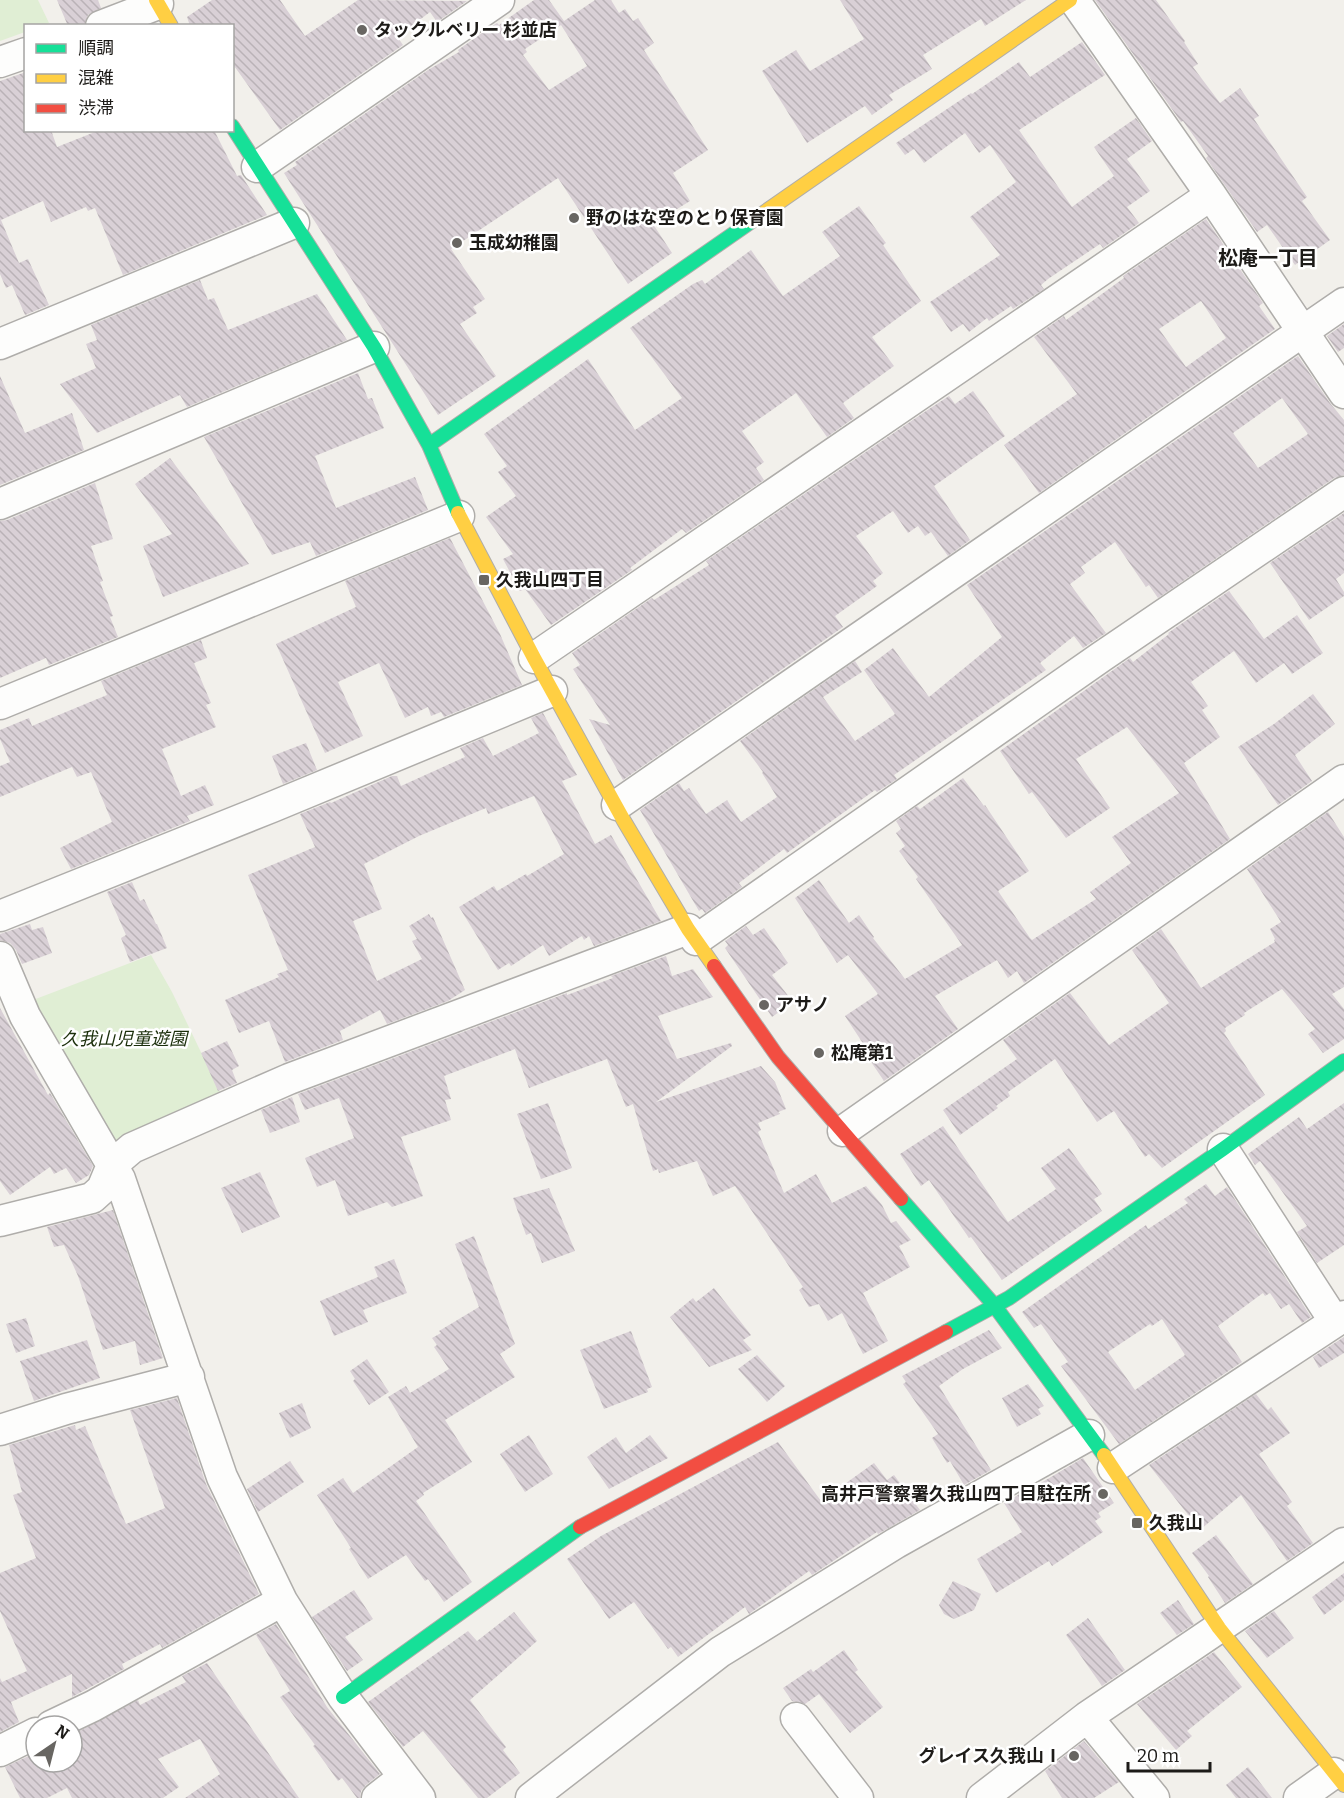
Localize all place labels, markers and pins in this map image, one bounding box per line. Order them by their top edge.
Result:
place label: タックルベリー 杉並店 [374,19,557,41]
marker: タックルベリー 杉並店 [355,23,369,37]
place label: 野のはな空のとり保育園 [586,207,784,229]
marker: 野のはな空のとり保育園 [567,211,581,225]
place label: 玉成幼稚園 [469,232,559,254]
marker: 玉成幼稚園 [450,236,464,250]
place label: 久我山四丁目 [496,569,604,591]
marker: 久我山四丁目 [477,573,491,587]
place label: アサノ [776,994,830,1016]
marker: アサノ [757,998,771,1012]
place label: 松庵第1 [831,1042,893,1064]
marker: 松庵第1 [812,1046,826,1060]
place label: 高井戸警察署久我山四丁目駐在所 [821,1483,1091,1505]
marker: 高井戸警察署久我山四丁目駐在所 [1096,1487,1110,1501]
place label: 久我山 [1149,1512,1203,1534]
marker: 久我山 [1130,1516,1144,1530]
place label: グレイス久我山Ⅰ [919,1745,1062,1767]
marker: グレイス久我山Ⅰ [1067,1749,1081,1763]

